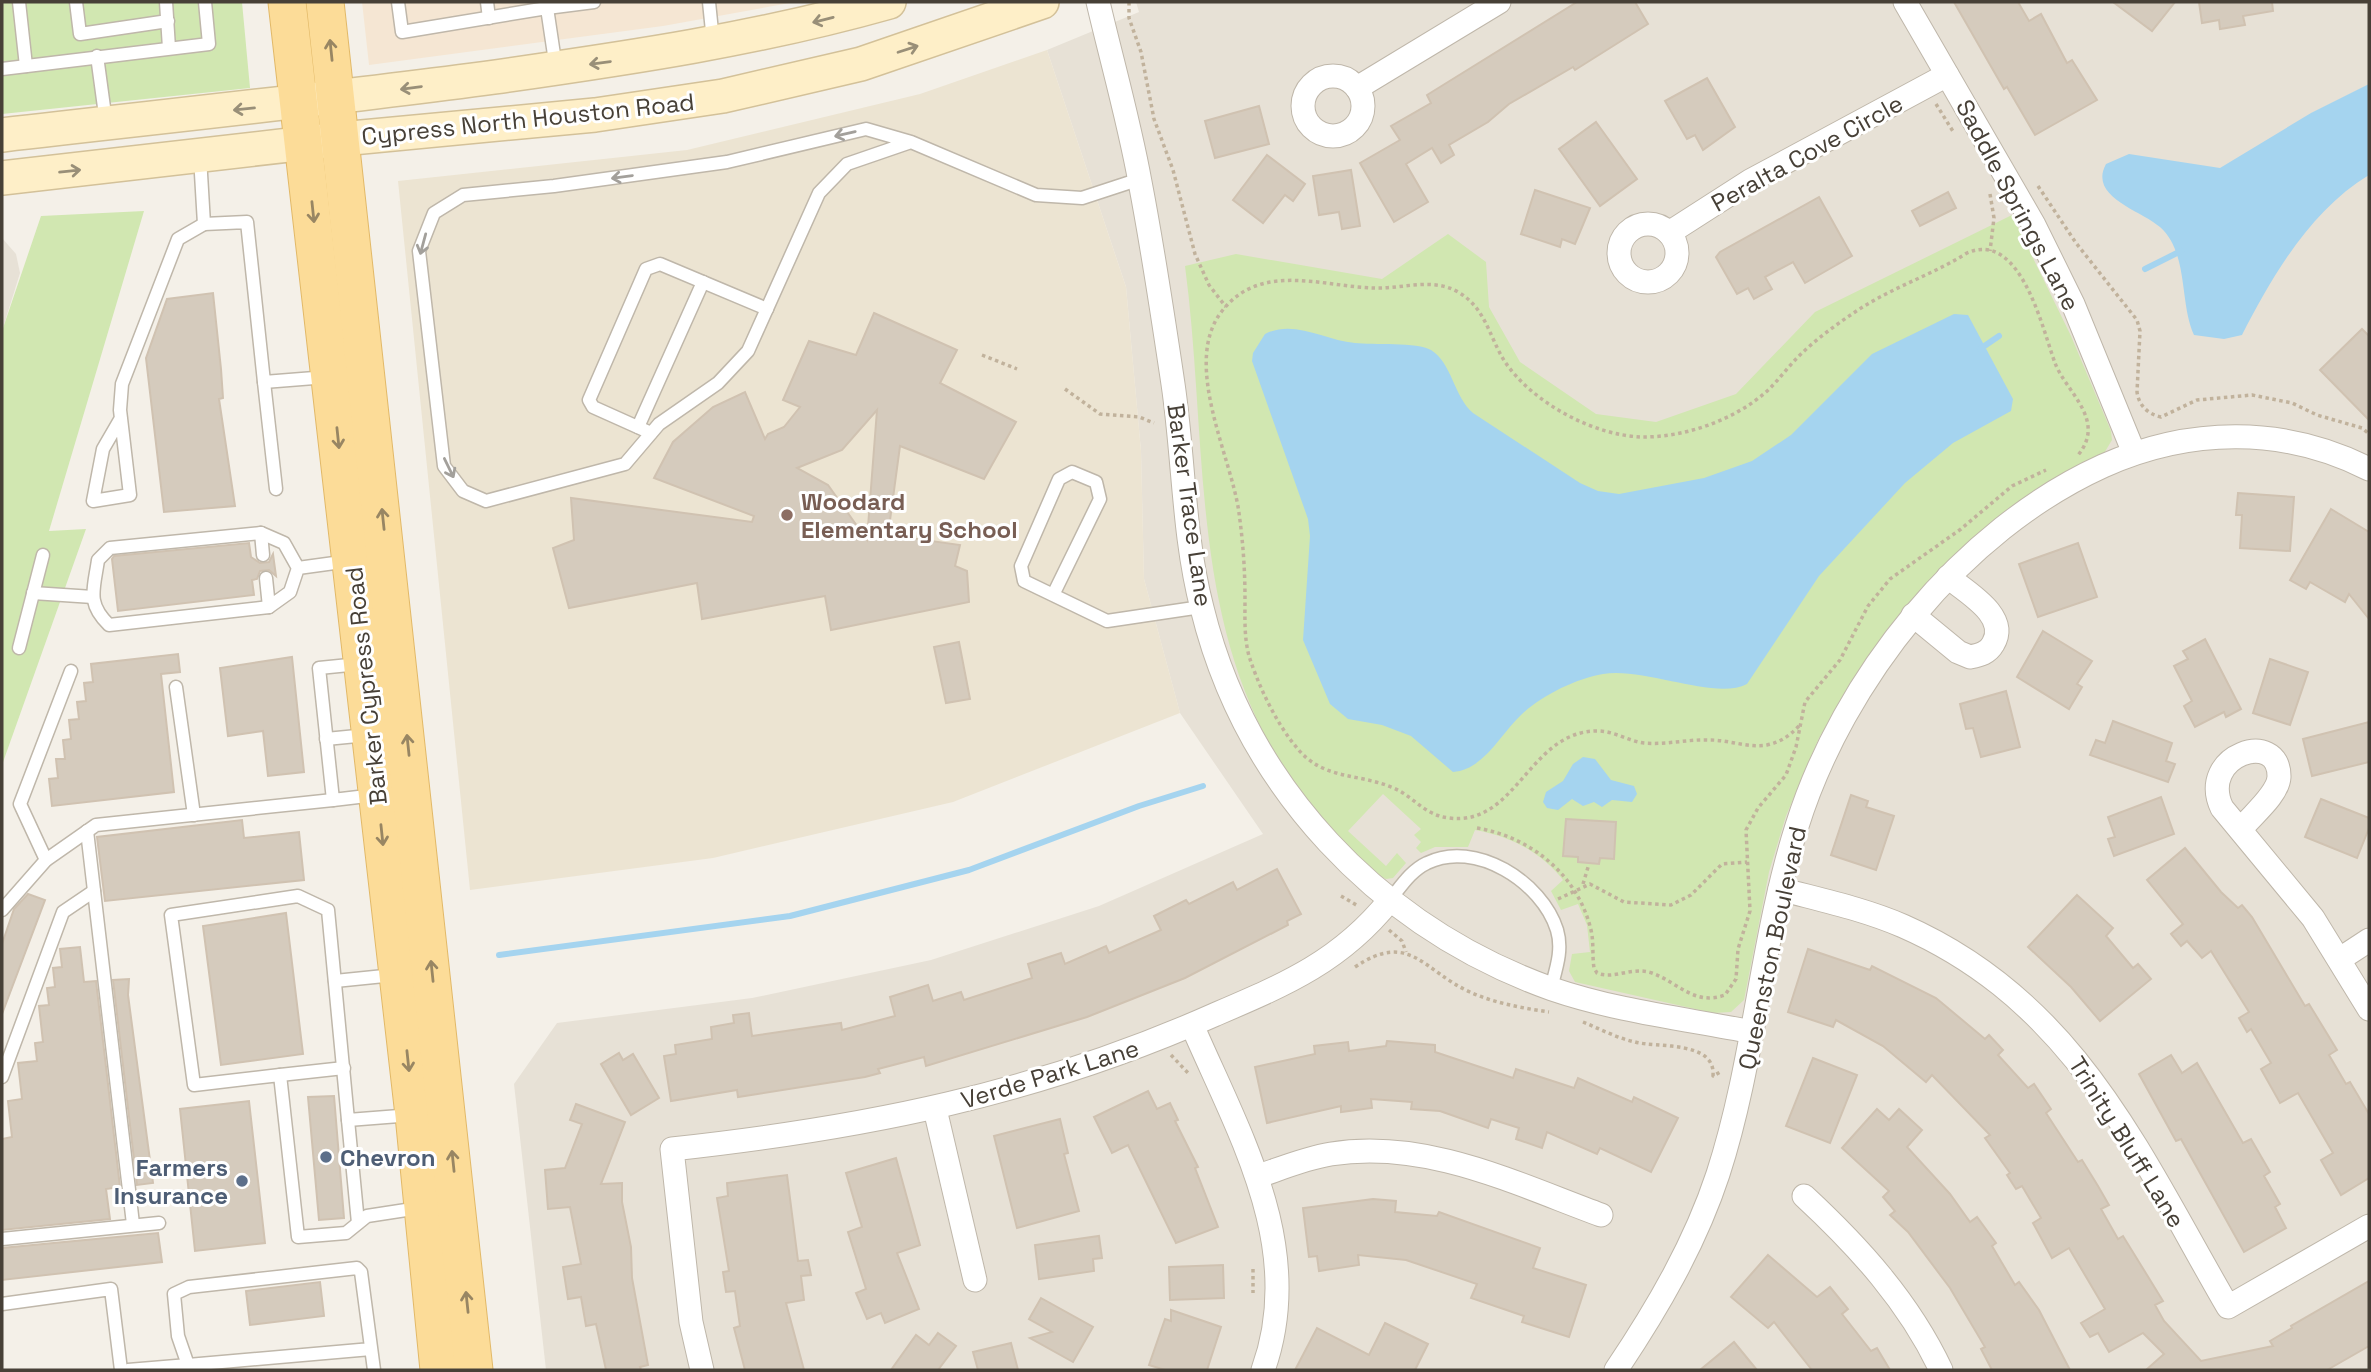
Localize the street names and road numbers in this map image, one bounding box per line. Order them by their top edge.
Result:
street label: Cypress North Houston Road [360,86,696,152]
street label: Peralta Cove Circle [1706,87,1908,219]
street label: Saddle Springs Lane [1949,94,2087,316]
street label: Barker Trace Lane [1160,401,1220,609]
street label: Barker Cypress Road [338,565,394,807]
street label: Queenston Boulevard [1731,823,1813,1073]
street label: Verde Park Lane [957,1032,1143,1116]
street label: Trinity Bluff Lane [2062,1050,2192,1234]

